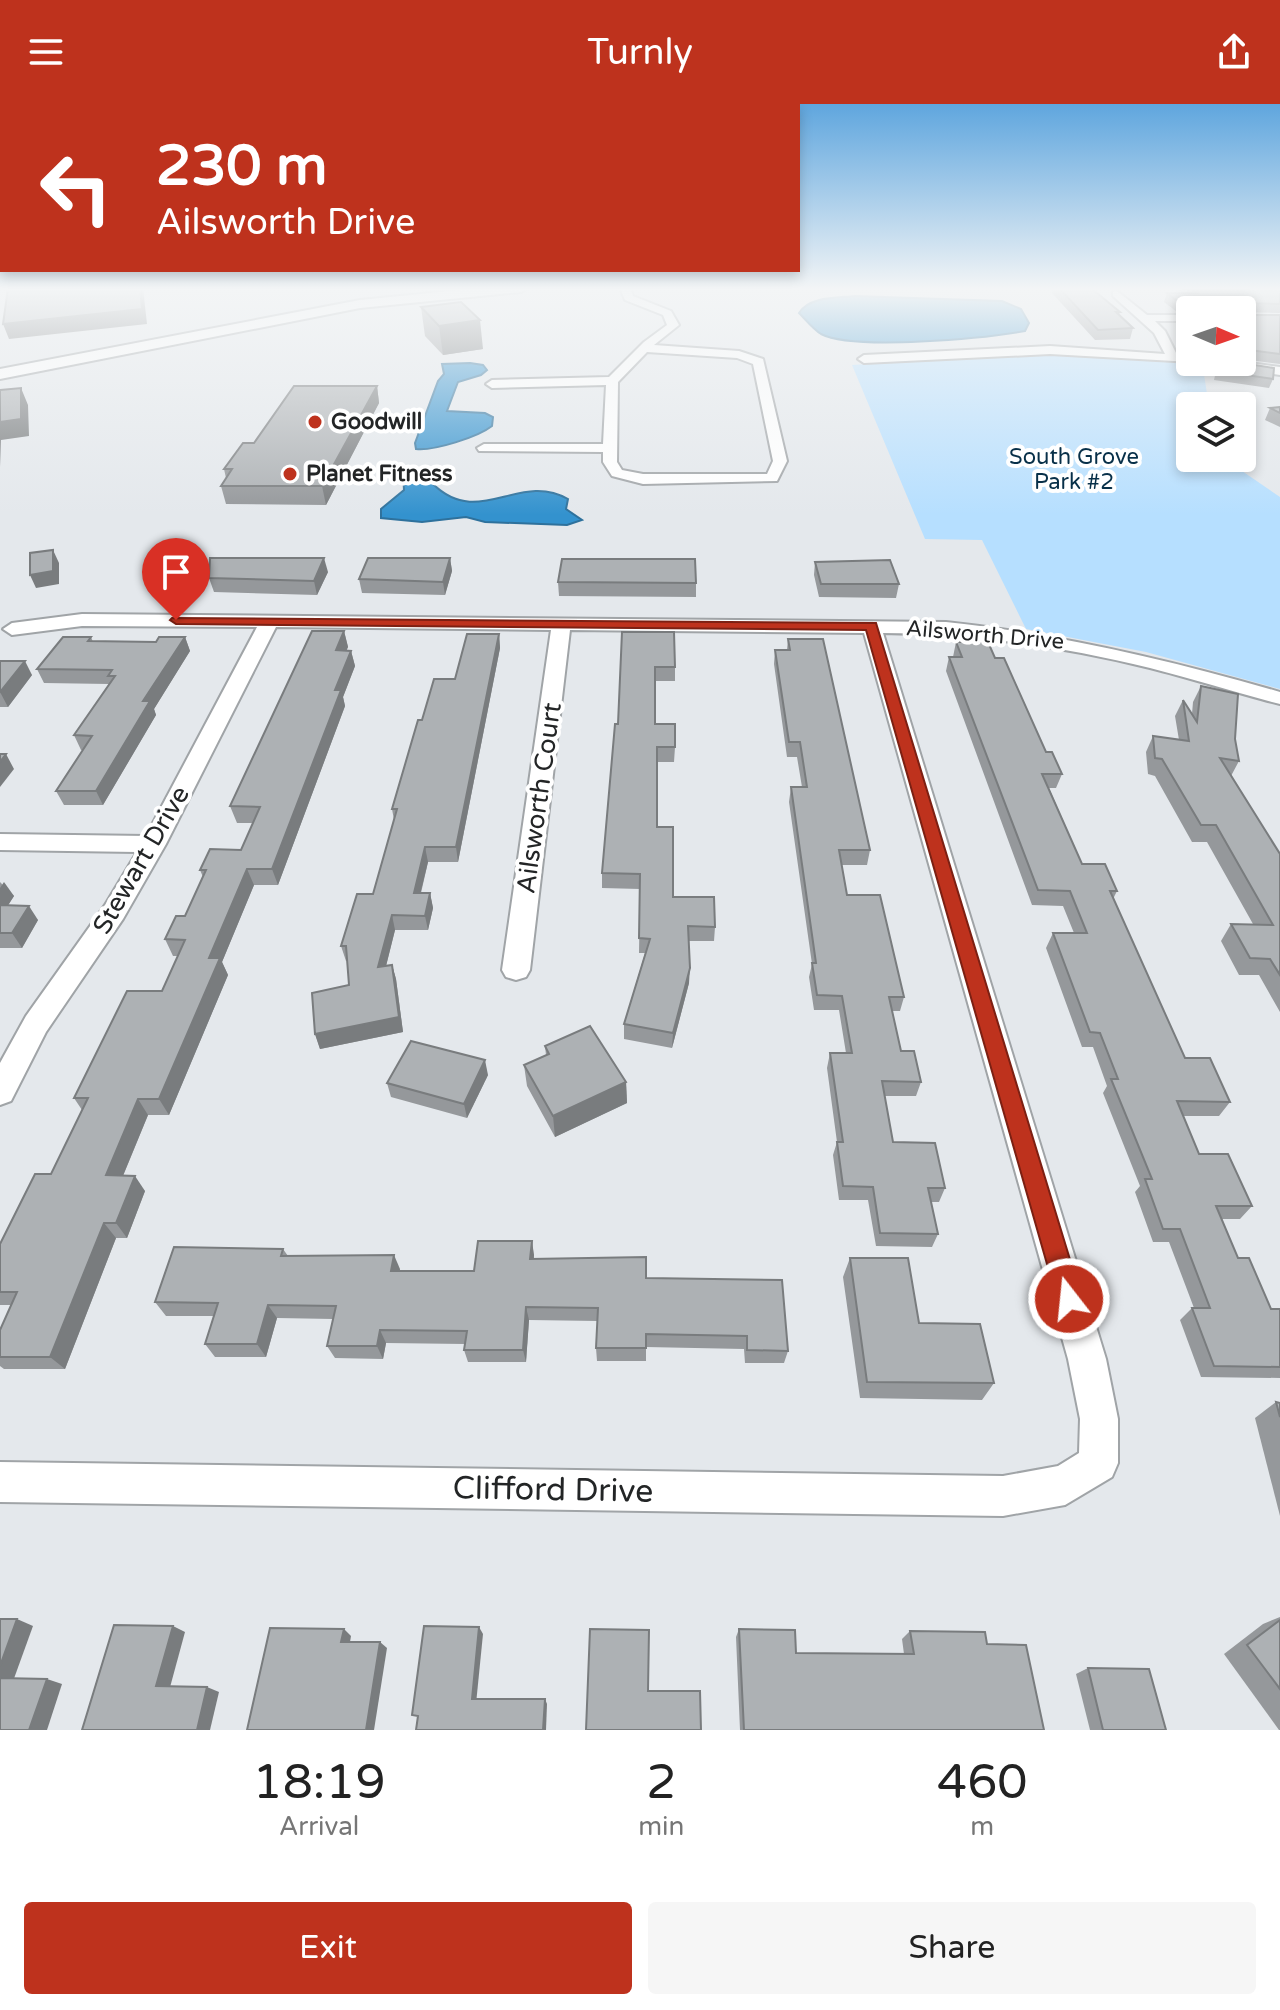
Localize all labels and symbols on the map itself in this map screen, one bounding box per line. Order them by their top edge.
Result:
north arrow [1176,296,1256,376]
place label: Goodwill [331,409,422,435]
marker: Goodwill [306,413,324,431]
park label: South Grove Park #2 [1009,444,1139,495]
place label: Planet Fitness [306,461,453,487]
marker: Planet Fitness [281,465,299,483]
pin [142,538,210,620]
street label: Ailsworth Drive [905,615,1065,655]
street label: Ailsworth Court [510,701,568,895]
street label: Stewart Drive [86,781,196,939]
position arrow [1027,1257,1111,1341]
street label: Clifford Drive [452,1469,654,1511]

